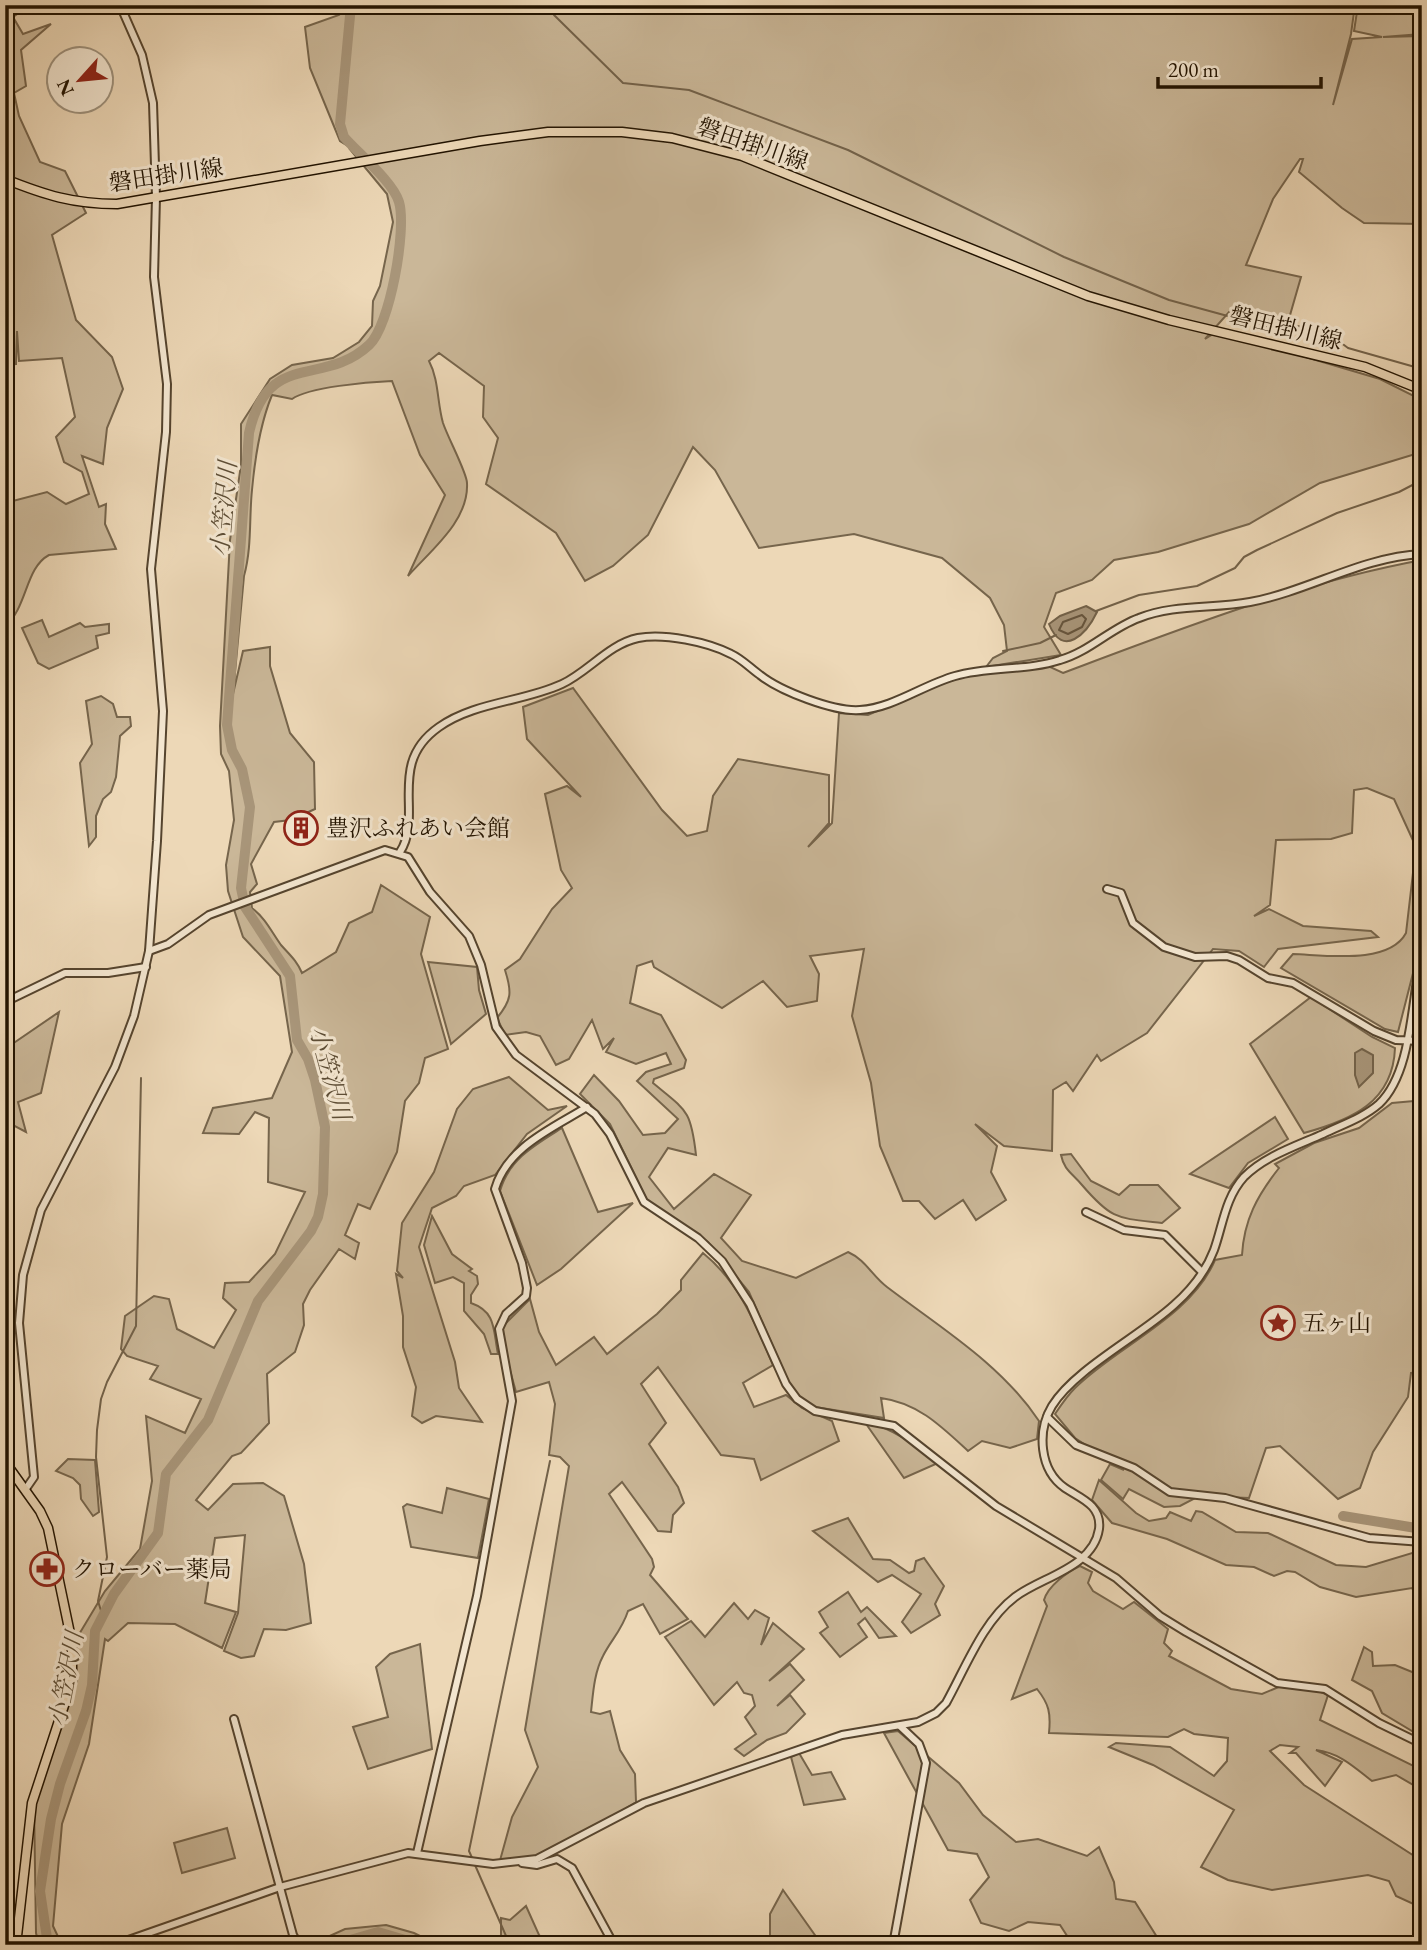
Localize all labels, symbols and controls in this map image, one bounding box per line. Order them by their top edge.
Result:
north arrow [46,46,116,116]
scale bar [1158,46,1320,90]
text: 200 m [1168,56,1219,83]
text: N [50,74,80,100]
street label: 磐田掛川線 [694,111,812,177]
street label: 磐田掛川線 [107,152,225,198]
street label: 磐田掛川線 [1227,300,1345,356]
water label: 小笠沢川 [204,457,243,558]
building icon: 豊沢ふれあい会館 [282,809,320,847]
place label: 豊沢ふれあい会館 [326,813,510,843]
water label: 小笠沢川 [303,1022,359,1126]
place icon: 五ヶ山 [1259,1304,1297,1342]
place label: 五ヶ山 [1302,1308,1371,1338]
pharmacy icon: クローバー薬局 [28,1550,66,1588]
place label: クローバー薬局 [72,1554,232,1584]
water label: 小笠沢川 [41,1626,90,1729]

